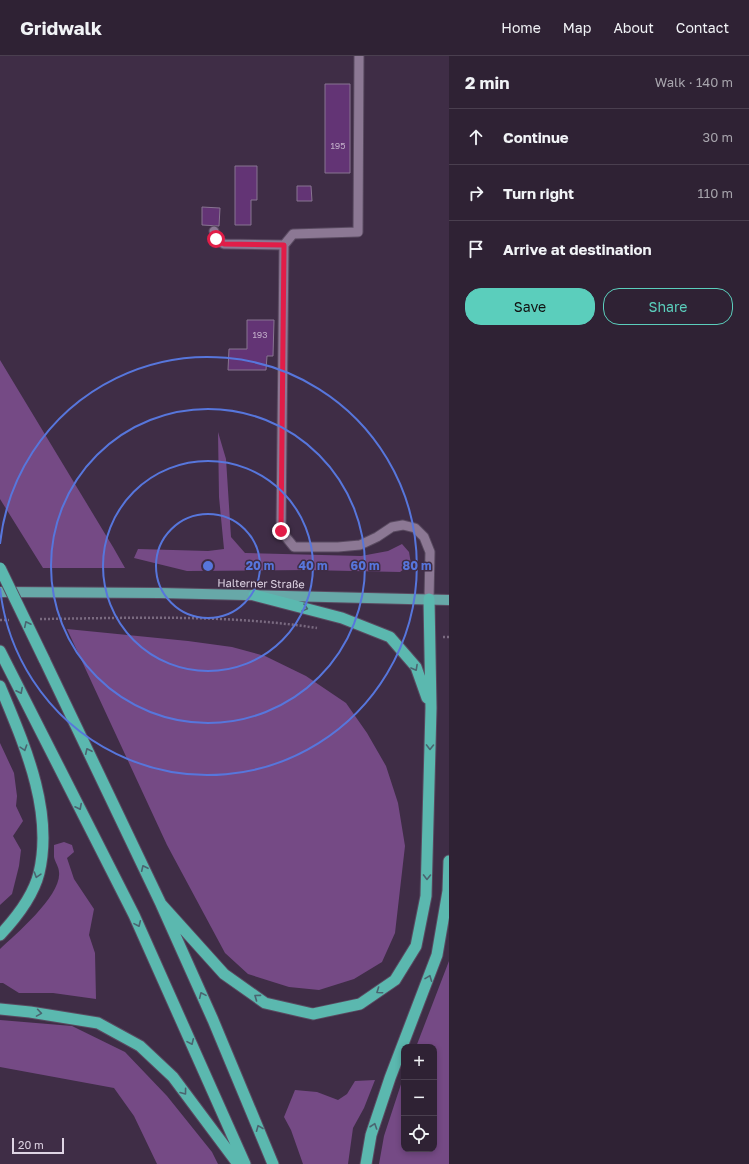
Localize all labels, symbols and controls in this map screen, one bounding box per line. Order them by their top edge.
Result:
text: Gridwalk [20,16,102,39]
text: Home [501,19,541,36]
text: Map [563,19,591,36]
text: About [613,19,654,36]
text: Contact [676,19,729,36]
text: 2 min [465,72,509,93]
text: Walk · 140 m [655,74,733,90]
icon: ahead [465,126,487,148]
text: Continue [503,128,569,146]
text: 30 m [703,129,733,145]
house number: 195 [330,140,346,151]
icon: right [465,182,487,204]
text: Turn right [503,184,574,202]
text: 110 m [698,185,733,201]
route start [207,230,225,248]
icon: arrive [465,238,487,260]
text: Arrive at destination [503,240,652,258]
button: Save [465,288,595,325]
button: Share [603,288,733,325]
house number: 193 [252,329,268,340]
route end [272,522,290,540]
text: 20 m [246,558,274,573]
text: 40 m [299,558,327,573]
text: 60 m [351,558,379,573]
text: 80 m [403,558,431,573]
centre of rings [201,559,215,573]
street label: Halterner Straße [217,576,305,590]
one-way arrow [302,604,308,612]
one-way arrow [24,620,32,628]
one-way arrow [411,664,418,671]
one-way arrow [16,687,23,695]
one-way arrow [19,744,28,751]
one-way arrow [426,744,434,750]
one-way arrow [85,748,93,755]
one-way arrow [74,803,82,811]
one-way arrow [141,865,149,873]
one-way arrow [33,871,42,878]
one-way arrow [423,874,431,880]
one-way arrow [133,919,141,927]
one-way arrow [424,974,432,981]
one-way arrow [376,986,383,994]
one-way arrow [199,992,207,1000]
one-way arrow [254,994,261,1002]
one-way arrow [36,1008,42,1017]
one-way arrow [186,1038,194,1045]
map controls [401,1044,437,1152]
button: + [401,1044,437,1080]
button: − [401,1080,437,1116]
one-way arrow [179,1088,187,1095]
button: locate [401,1116,437,1152]
one-way arrow [369,1123,377,1130]
one-way arrow [255,1124,263,1131]
scale bar [12,1136,64,1155]
text: 20 m [18,1138,44,1151]

